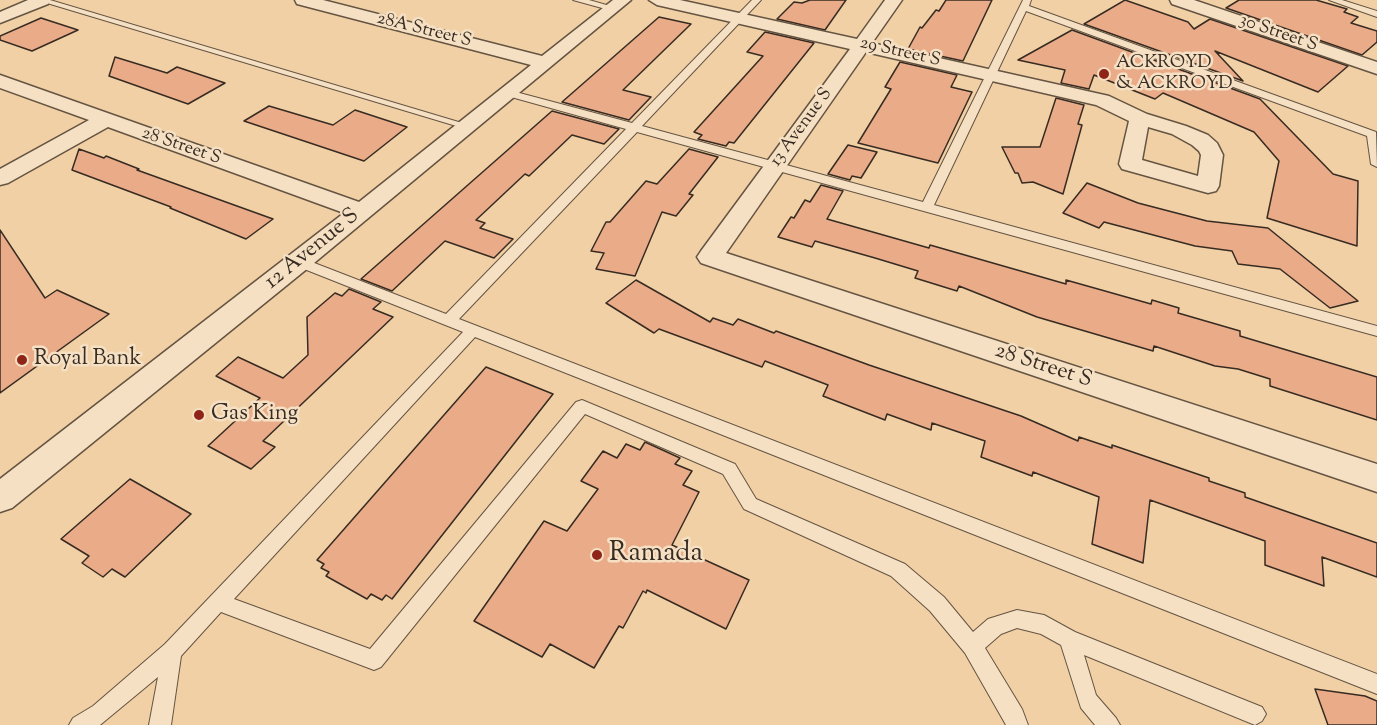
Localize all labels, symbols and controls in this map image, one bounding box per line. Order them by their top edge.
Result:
street label: 28A Street S [374,9,474,53]
street label: 30 Street S [1236,11,1320,57]
street label: 29 Street S [858,33,942,73]
place label: ACKROYD & ACKROYD [1116,53,1232,96]
marker: ACKROYD & ACKROYD [1097,67,1111,81]
street label: 13 Avenue S [766,84,838,172]
street label: 28 Street S [139,123,223,171]
street label: 12 Avenue S [260,204,366,296]
street label: 28 Street S [991,339,1095,395]
place label: Royal Bank [34,347,141,373]
marker: Royal Bank [15,353,29,367]
place label: Gas King [211,402,298,428]
marker: Gas King [192,408,206,422]
place label: Ramada [609,539,703,571]
marker: Ramada [590,548,604,562]

